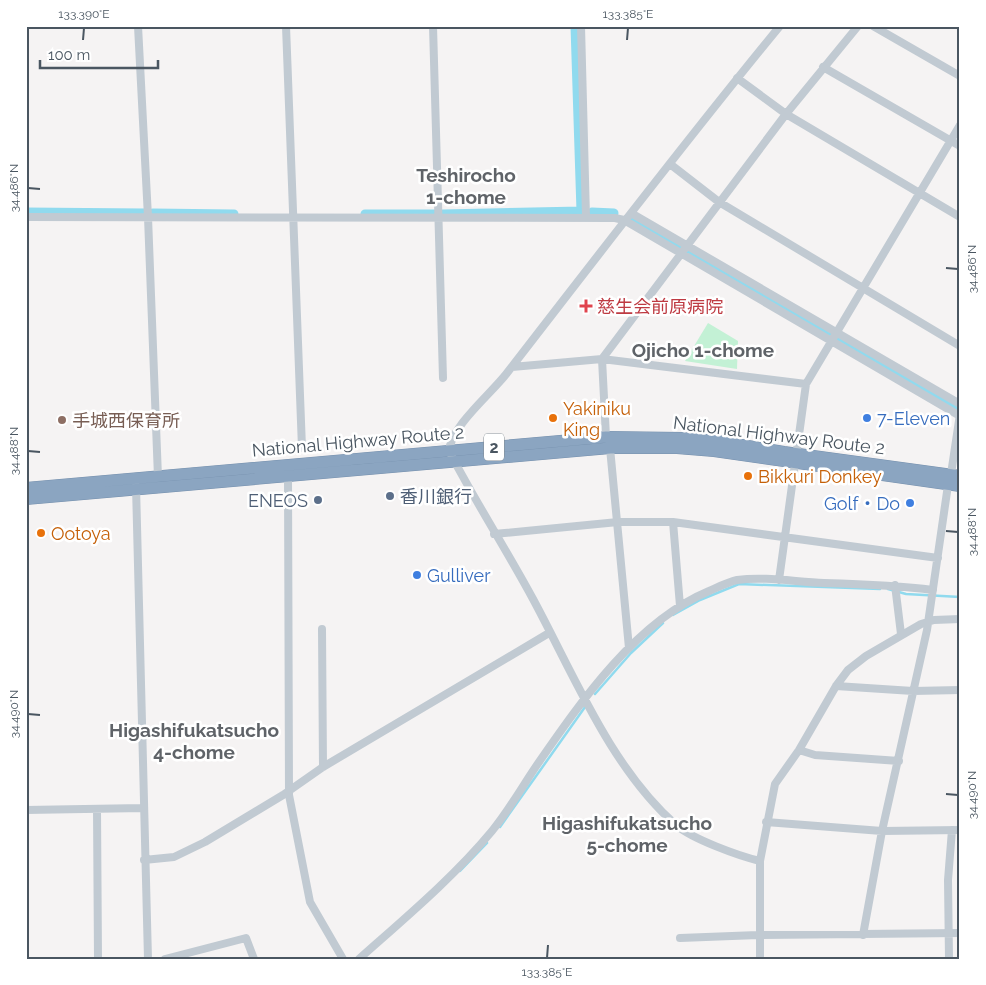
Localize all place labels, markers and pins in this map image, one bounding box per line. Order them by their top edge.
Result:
place label: 慈生会前原病院 [597,296,723,317]
marker: 慈生会前原病院 [579,299,593,313]
place label: Yakiniku King [563,398,631,440]
place label: 7-Eleven [877,408,950,429]
place label: 手城西保育所 [72,410,180,431]
marker: Yakiniku King [547,412,559,424]
marker: 7-Eleven [861,412,873,424]
marker: 手城西保育所 [56,414,68,426]
place label: Bikkuri Donkey [758,466,882,487]
marker: Bikkuri Donkey [742,470,754,482]
place label: 香川銀行 [400,486,472,507]
place label: ENEOS [248,490,308,511]
marker: 香川銀行 [384,490,396,502]
place label: Golf・Do [824,493,900,514]
marker: ENEOS [312,494,324,506]
marker: Golf・Do [904,497,916,509]
place label: Ootoya [51,523,111,544]
marker: Ootoya [35,527,47,539]
place label: Gulliver [427,565,491,586]
marker: Gulliver [411,569,423,581]

